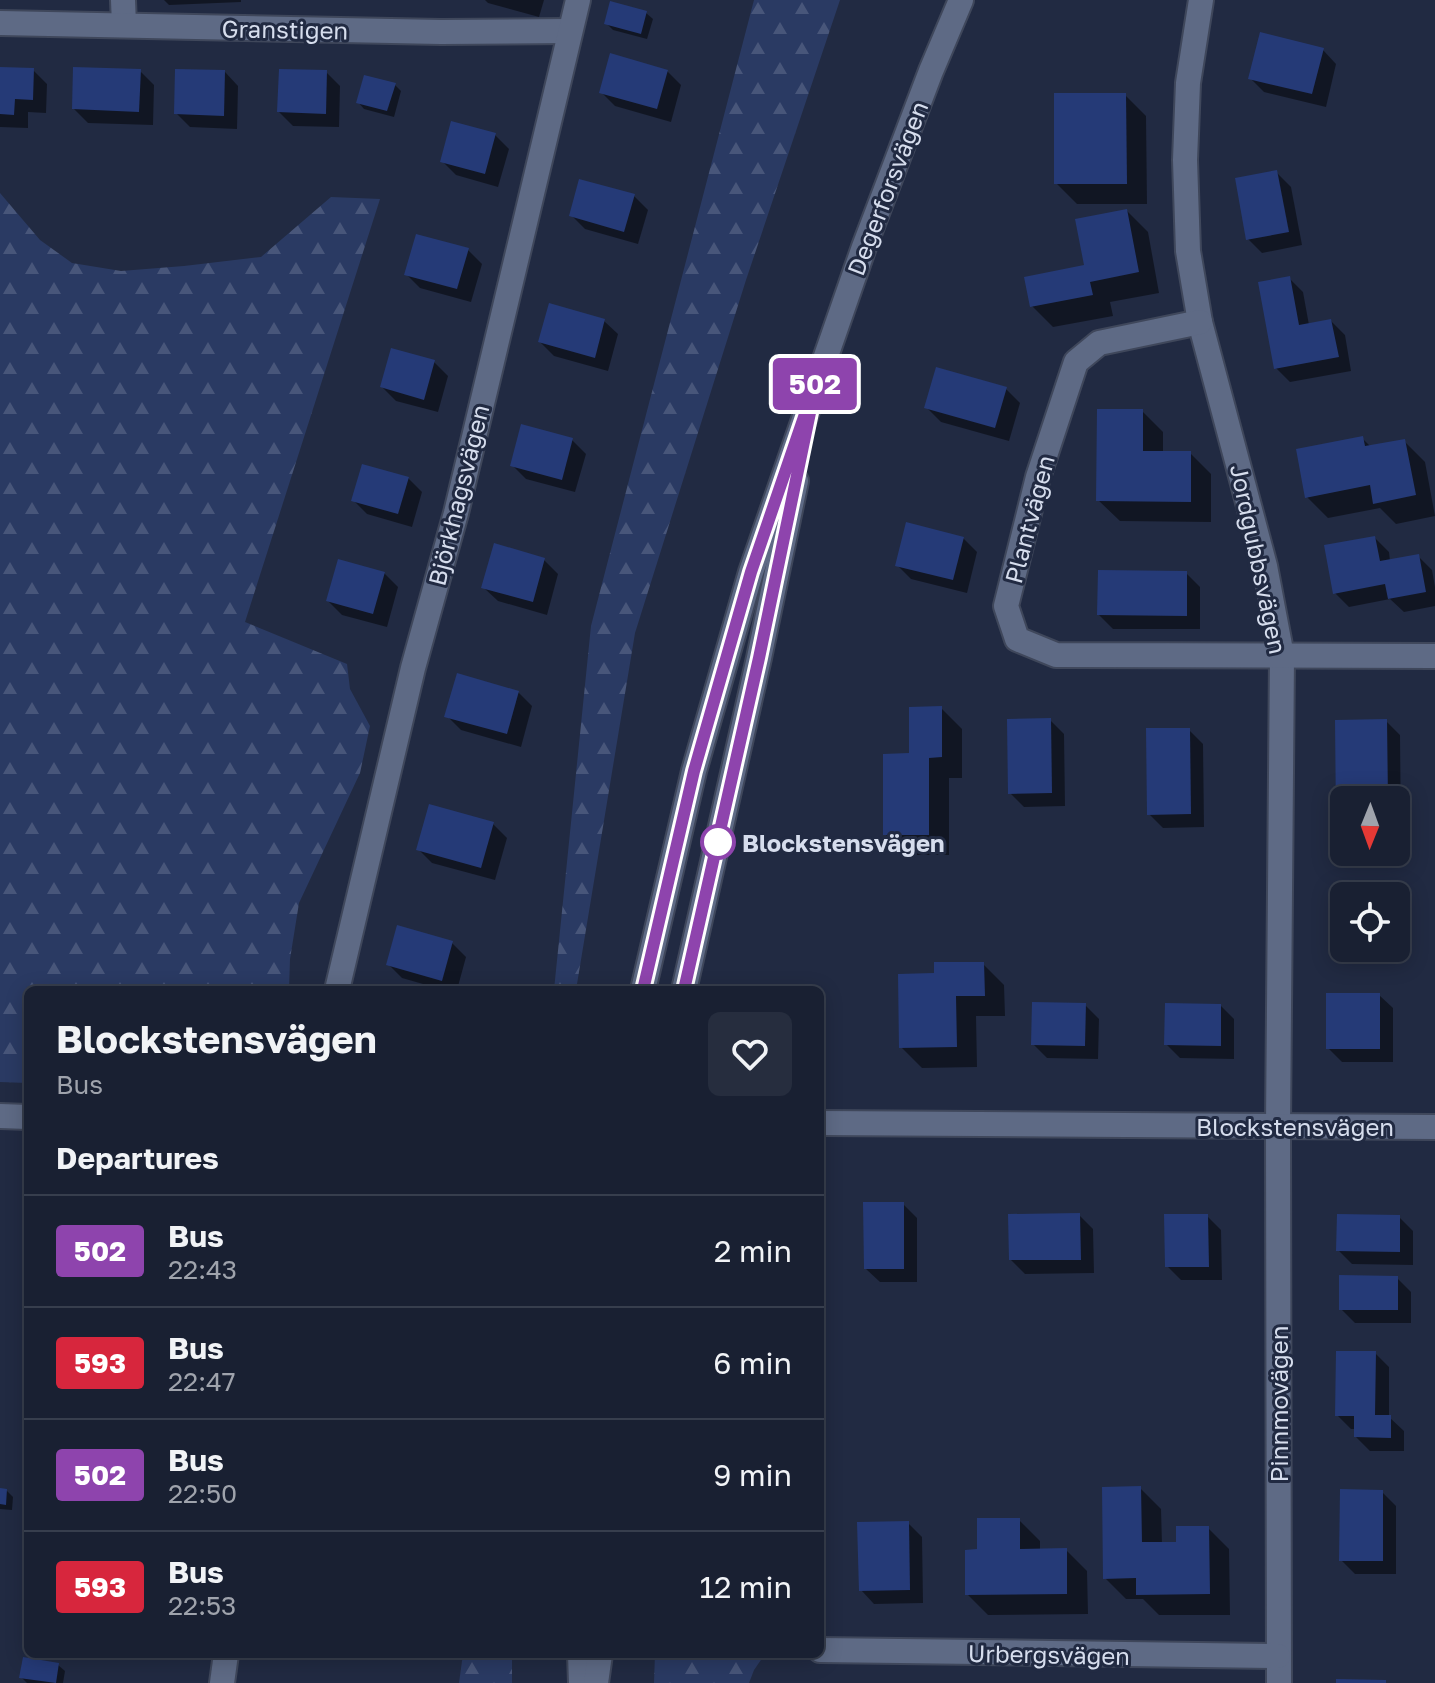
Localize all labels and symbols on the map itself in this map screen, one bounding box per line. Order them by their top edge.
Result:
street label: Granstigen [221,13,349,45]
street label: Degerforsvägen [840,97,934,279]
line badge: 502 [769,358,861,410]
street label: Björkhagsvägen [421,401,495,589]
street label: Plantvägen [998,452,1060,586]
street label: Jordgubbsvägen [1225,462,1293,656]
north arrow [1330,786,1410,866]
marker: Blockstensvägen [701,825,735,859]
place label: Blockstensvägen [742,828,945,857]
street label: Blockstensvägen [1196,1112,1394,1141]
street label: Pinnmovägen [1264,1326,1293,1482]
street label: Urbergsvägen [968,1638,1130,1670]

